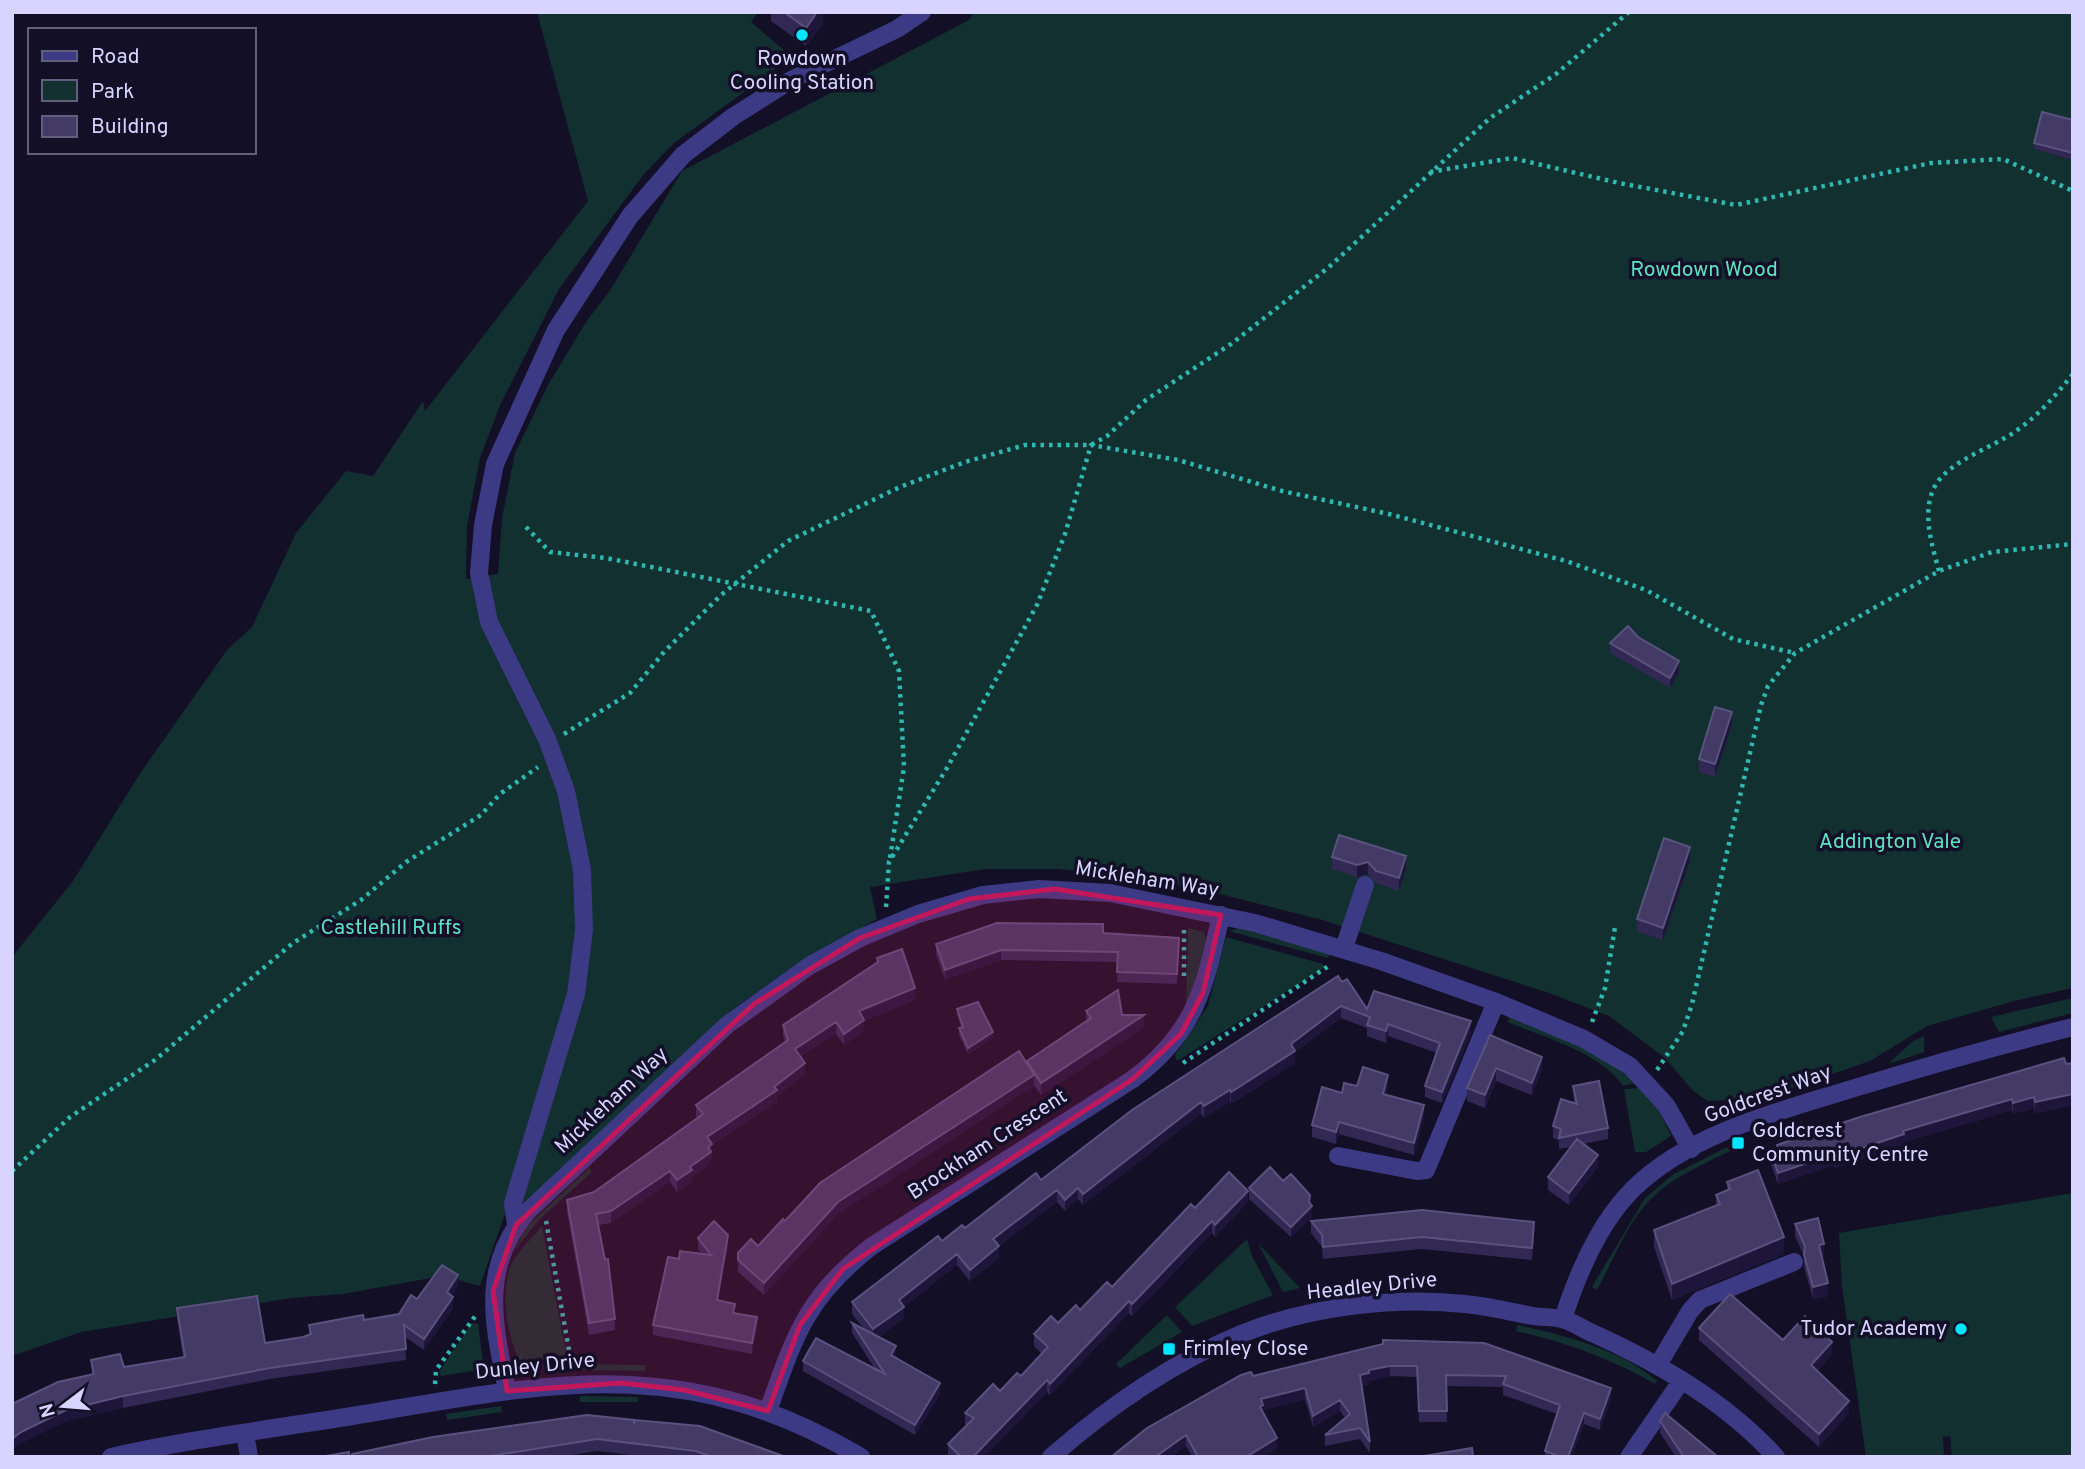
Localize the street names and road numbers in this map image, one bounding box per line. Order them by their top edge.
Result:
street label: Mickleham Way [1073,855,1221,905]
street label: Mickleham Way [550,1042,674,1160]
street label: Goldcrest Way [1700,1059,1836,1131]
street label: Brockham Crescent [903,1083,1073,1207]
street label: Headley Drive [1305,1267,1439,1307]
street label: Dunley Drive [474,1347,596,1387]

